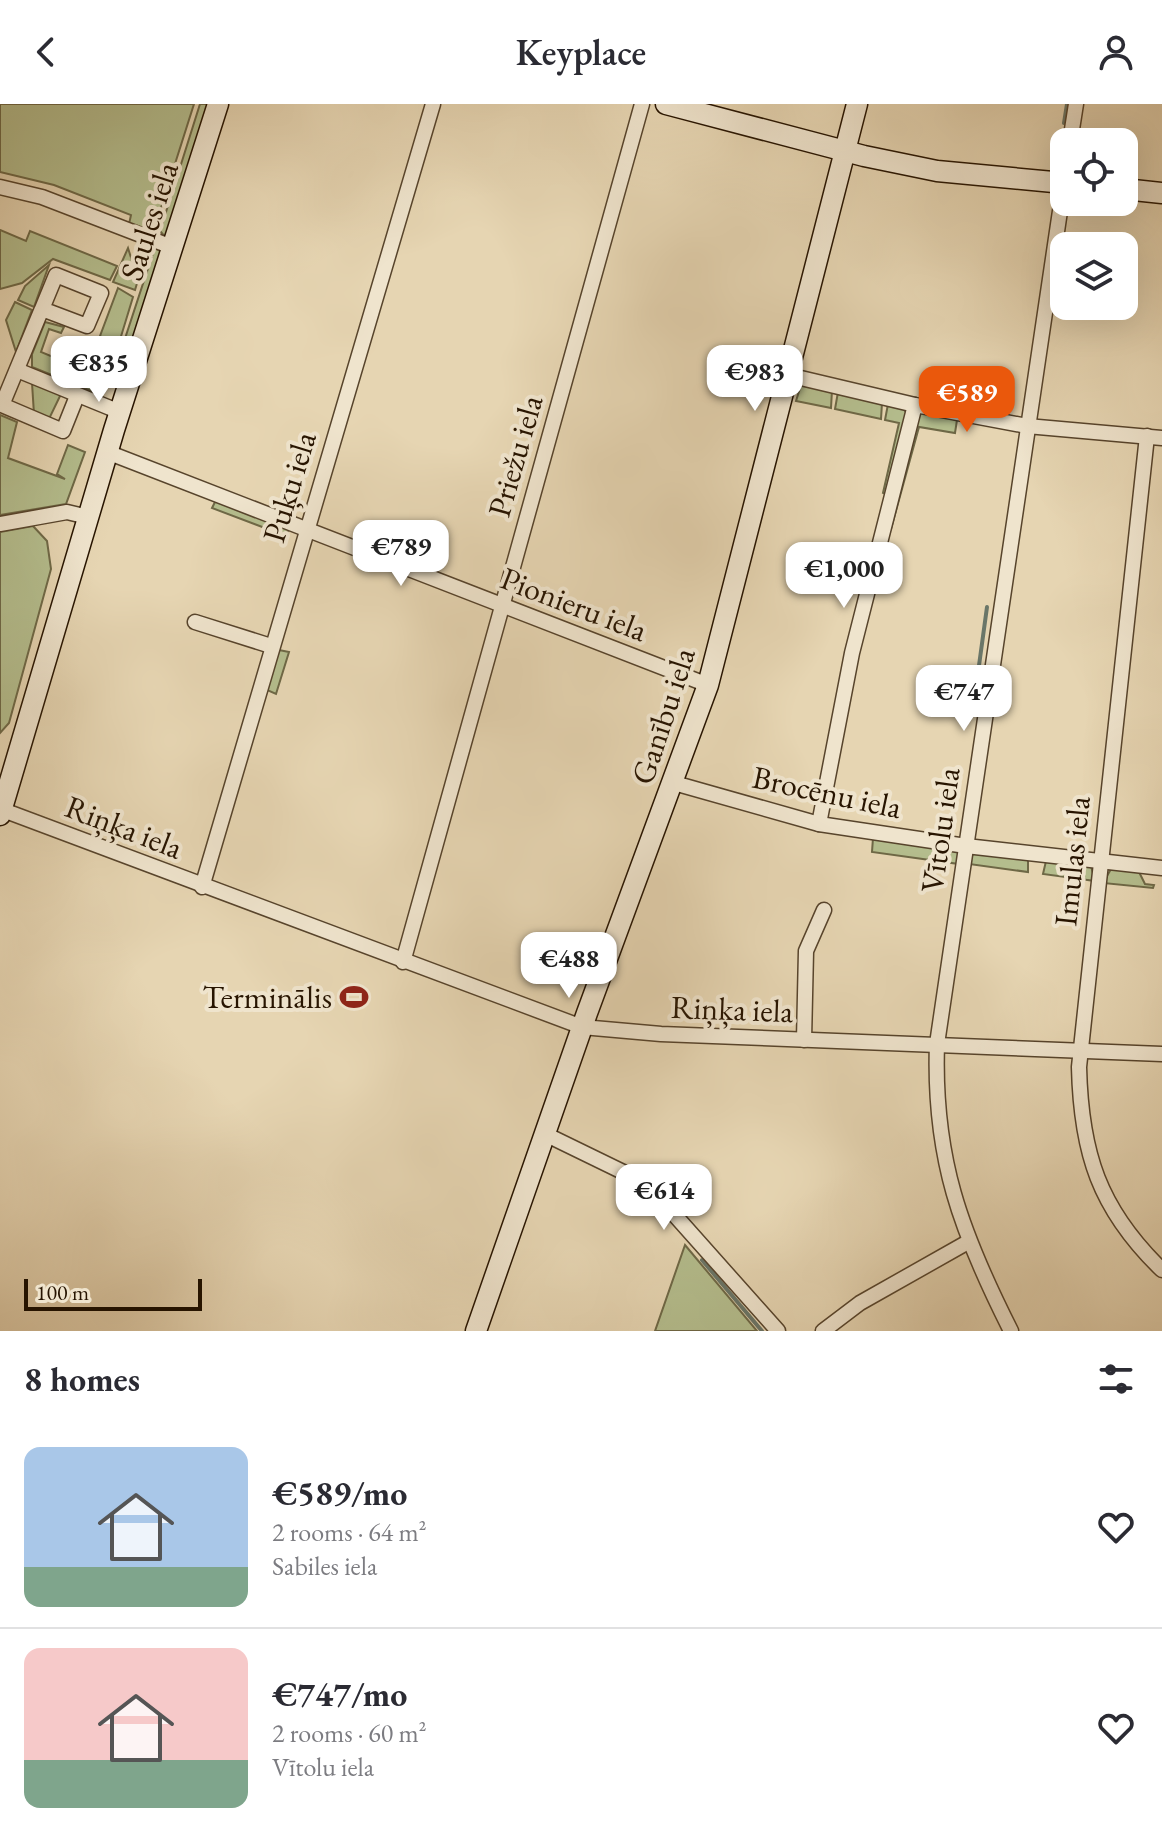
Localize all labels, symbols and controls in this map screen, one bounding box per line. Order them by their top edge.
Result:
text: Keyplace [516,29,646,76]
icon: back [24,30,68,74]
icon: person [1094,30,1138,74]
map controls [1050,128,1138,320]
button: locate [1050,128,1138,216]
street label: Saules iela [110,156,188,286]
button: layers [1050,232,1138,320]
pin: €835 [52,336,146,404]
text: €835 [69,345,129,379]
pin: €983 [708,345,802,413]
text: €983 [725,354,785,388]
pin: €589 [920,366,1014,434]
text: €589 [937,375,997,409]
street label: Priežu iela [478,390,552,522]
street label: Puķu iela [252,426,326,547]
pin: €789 [354,520,448,588]
text: €789 [371,529,431,563]
pin: €1,000 [779,542,909,610]
text: €1,000 [804,551,884,585]
street label: Pionieru iela [495,557,653,651]
street label: Ganību iela [621,642,705,790]
pin: €747 [917,665,1011,733]
text: €747 [934,674,994,708]
street label: Brocēnu iela [749,756,905,828]
street label: Vītolu iela [910,765,970,895]
street label: Riņķa iela [59,785,189,869]
street label: Imulas iela [1044,794,1100,928]
pin: €488 [522,932,616,1000]
text: €488 [539,941,599,975]
place label: Terminālis [202,976,332,1018]
sports icon: Terminālis [339,982,369,1012]
street label: Riņķa iela [670,986,794,1032]
pin: €614 [617,1164,711,1232]
text: €614 [634,1173,694,1207]
scale bar [24,1275,202,1311]
text: 100 m [36,1278,89,1307]
text: 8 homes [24,1357,140,1401]
icon: filters [1094,1357,1138,1401]
text: €589/mo [272,1471,407,1515]
icon: home [88,1479,184,1575]
icon: heart [1094,1505,1138,1549]
text: 2 rooms · 64 m² [272,1515,427,1549]
text: Sabiles iela [272,1549,377,1583]
text: €747/mo [272,1672,407,1716]
icon: home [88,1680,184,1776]
icon: heart [1094,1706,1138,1750]
text: 2 rooms · 60 m² [272,1716,427,1750]
text: Vītolu iela [272,1750,374,1784]

